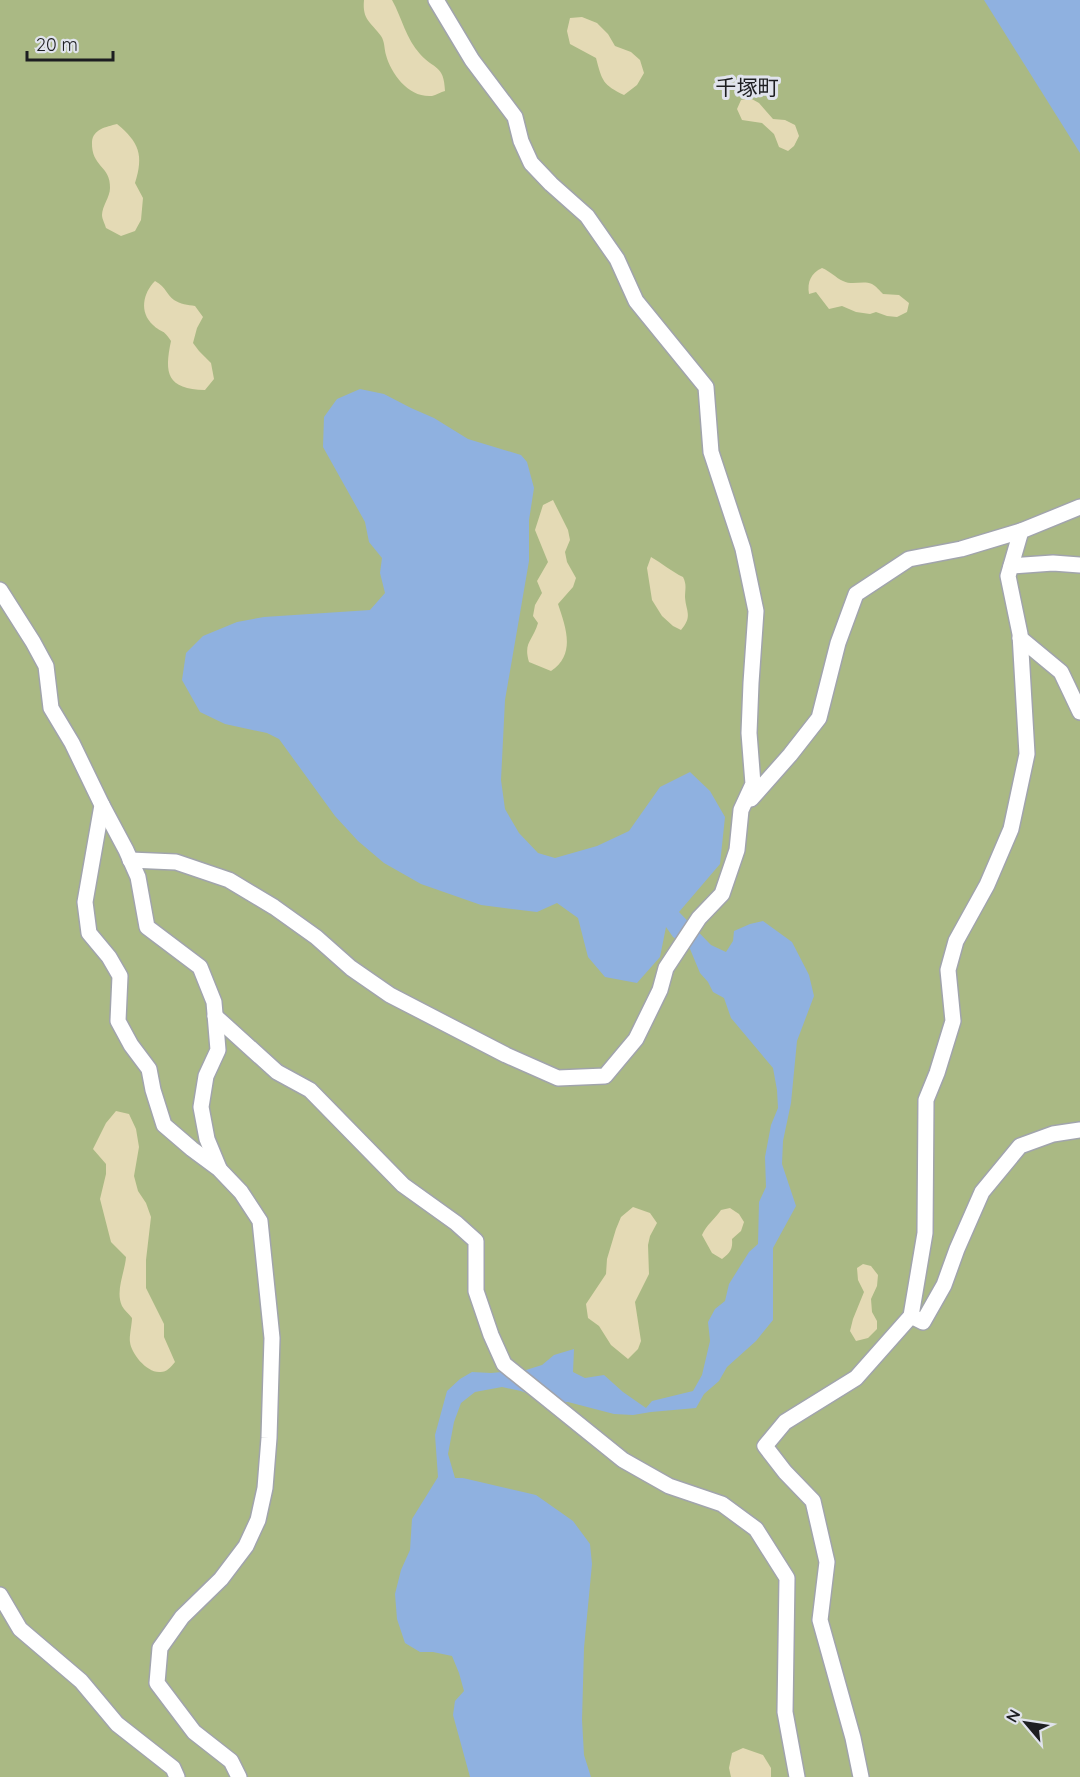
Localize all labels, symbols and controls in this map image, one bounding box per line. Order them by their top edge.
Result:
scale bar [27,24,112,62]
text: 20 m [36,33,78,56]
district label: 千塚町 [716,74,779,100]
north arrow [996,1693,1056,1753]
text: N [1001,1706,1024,1726]

